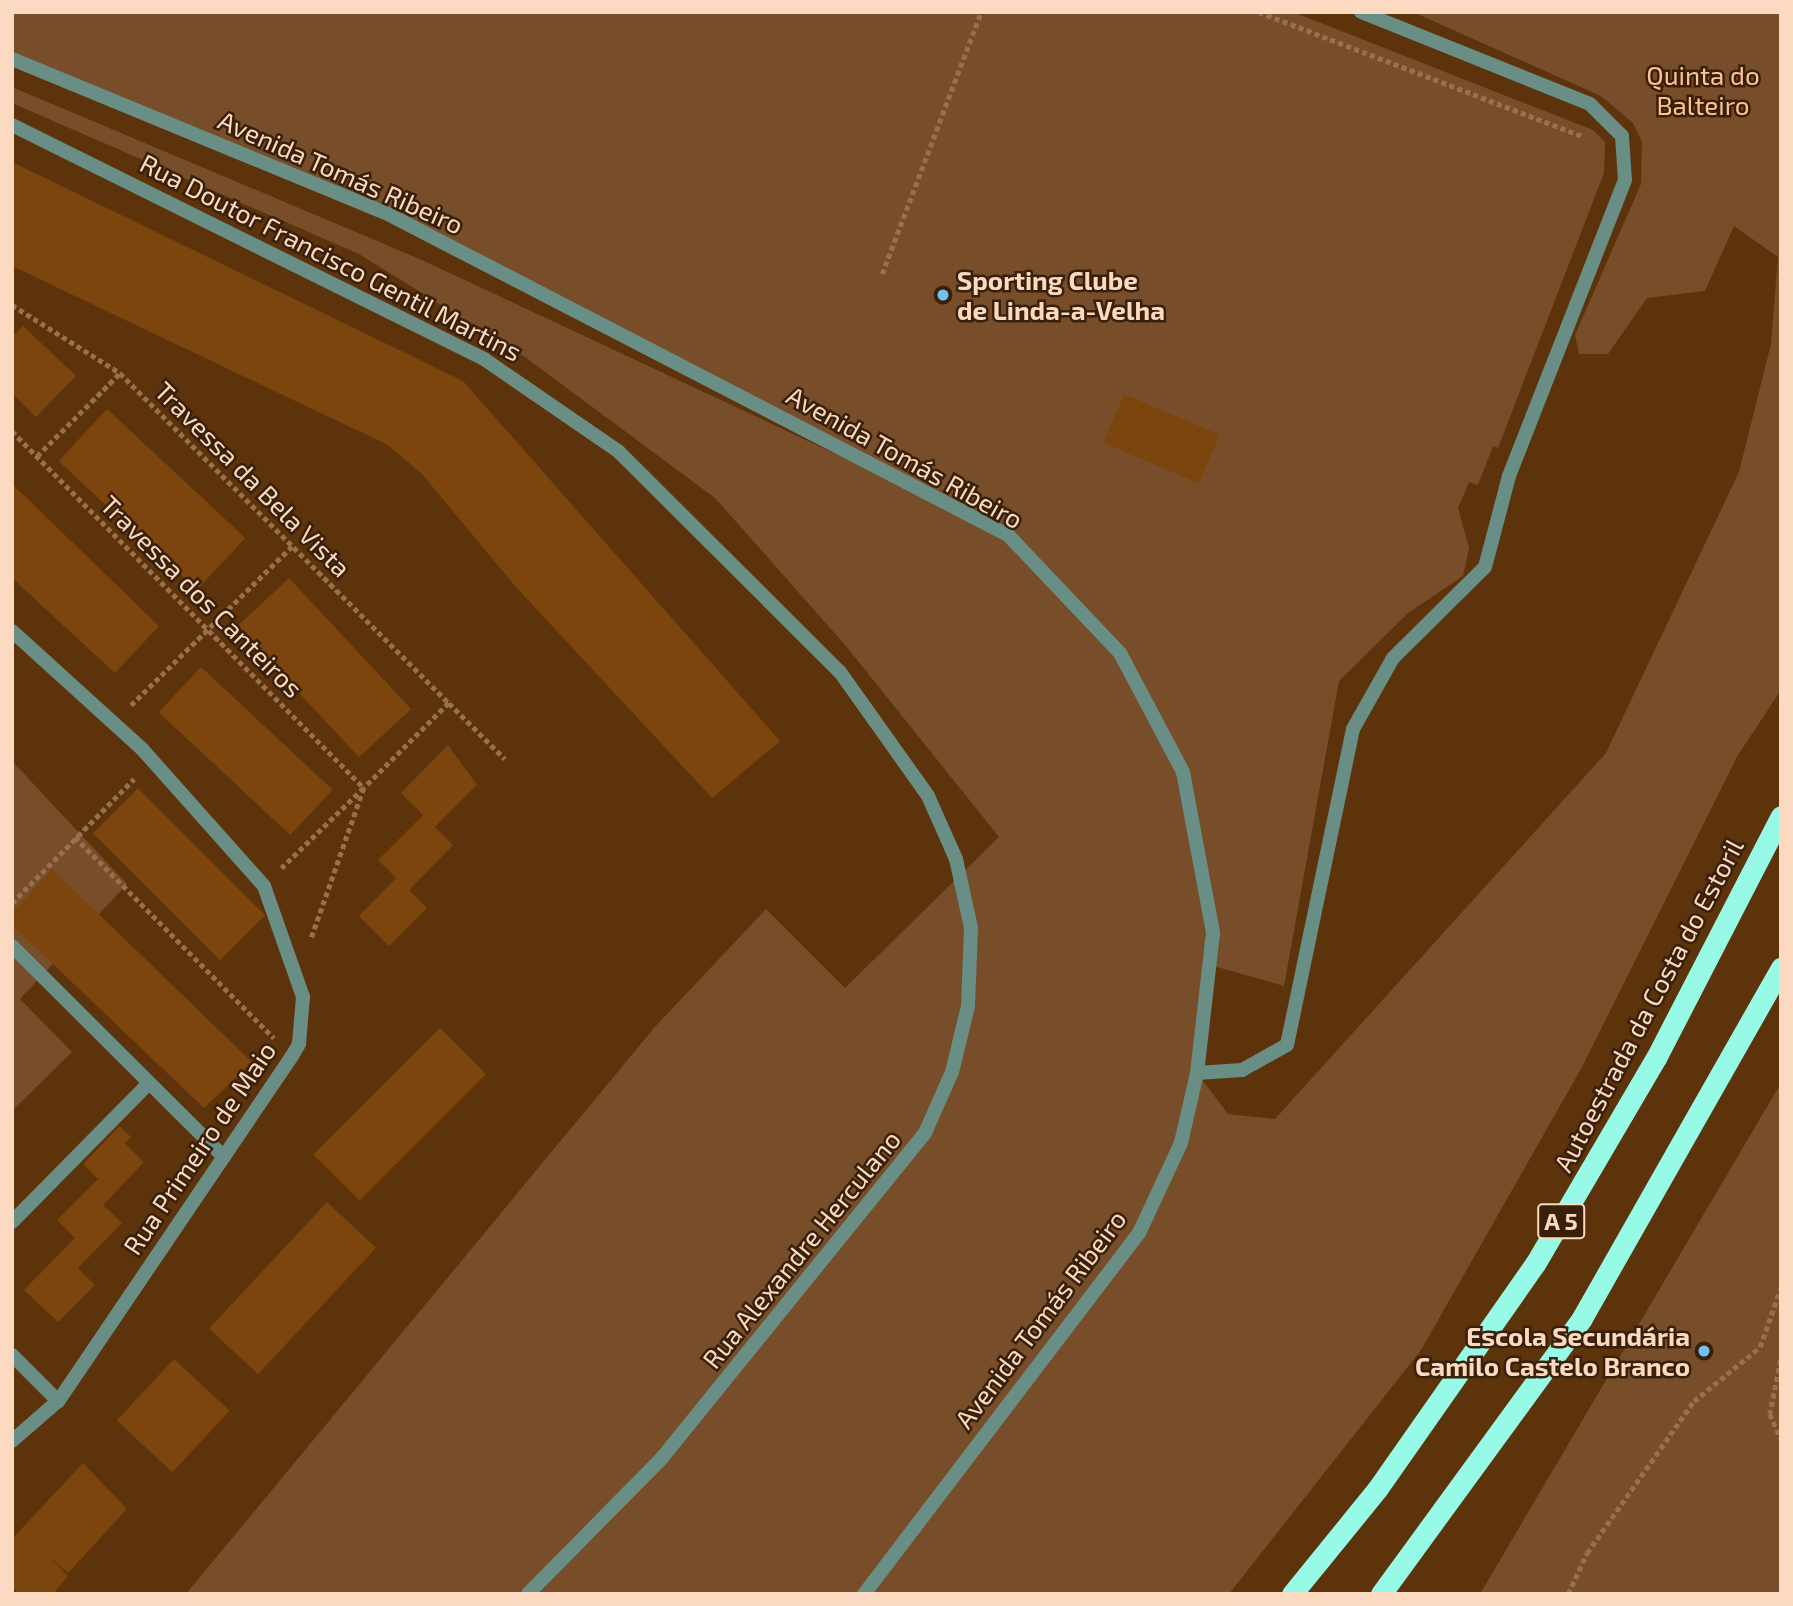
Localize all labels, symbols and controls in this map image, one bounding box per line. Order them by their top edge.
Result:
park label: Quinta do Balteiro [1646,59,1760,120]
street label: Avenida Tomás Ribeiro [213,104,469,240]
street label: Rua Doutor Francisco Gentil Martins [135,147,527,367]
place label: Sporting Clube de Linda-a-Velha [957,264,1165,326]
marker: Sporting Clube de Linda-a-Velha [935,287,951,303]
street label: Travessa da Bela Vista [149,375,357,583]
street label: Avenida Tomás Ribeiro [781,379,1029,535]
street label: Travessa dos Canteiros [95,489,309,703]
street label: Autoestrada da Costa do Estoril [1547,833,1749,1177]
street label: Rua Primeiro de Maio [116,1036,282,1260]
street label: Rua Alexandre Herculano [695,1124,907,1374]
road number: A 5 [1536,1200,1586,1241]
street label: Avenida Tomás Ribeiro [948,1204,1132,1434]
place label: Escola Secundária Camilo Castelo Branco [1415,1320,1690,1382]
marker: Escola Secundária Camilo Castelo Branco [1696,1343,1712,1359]

